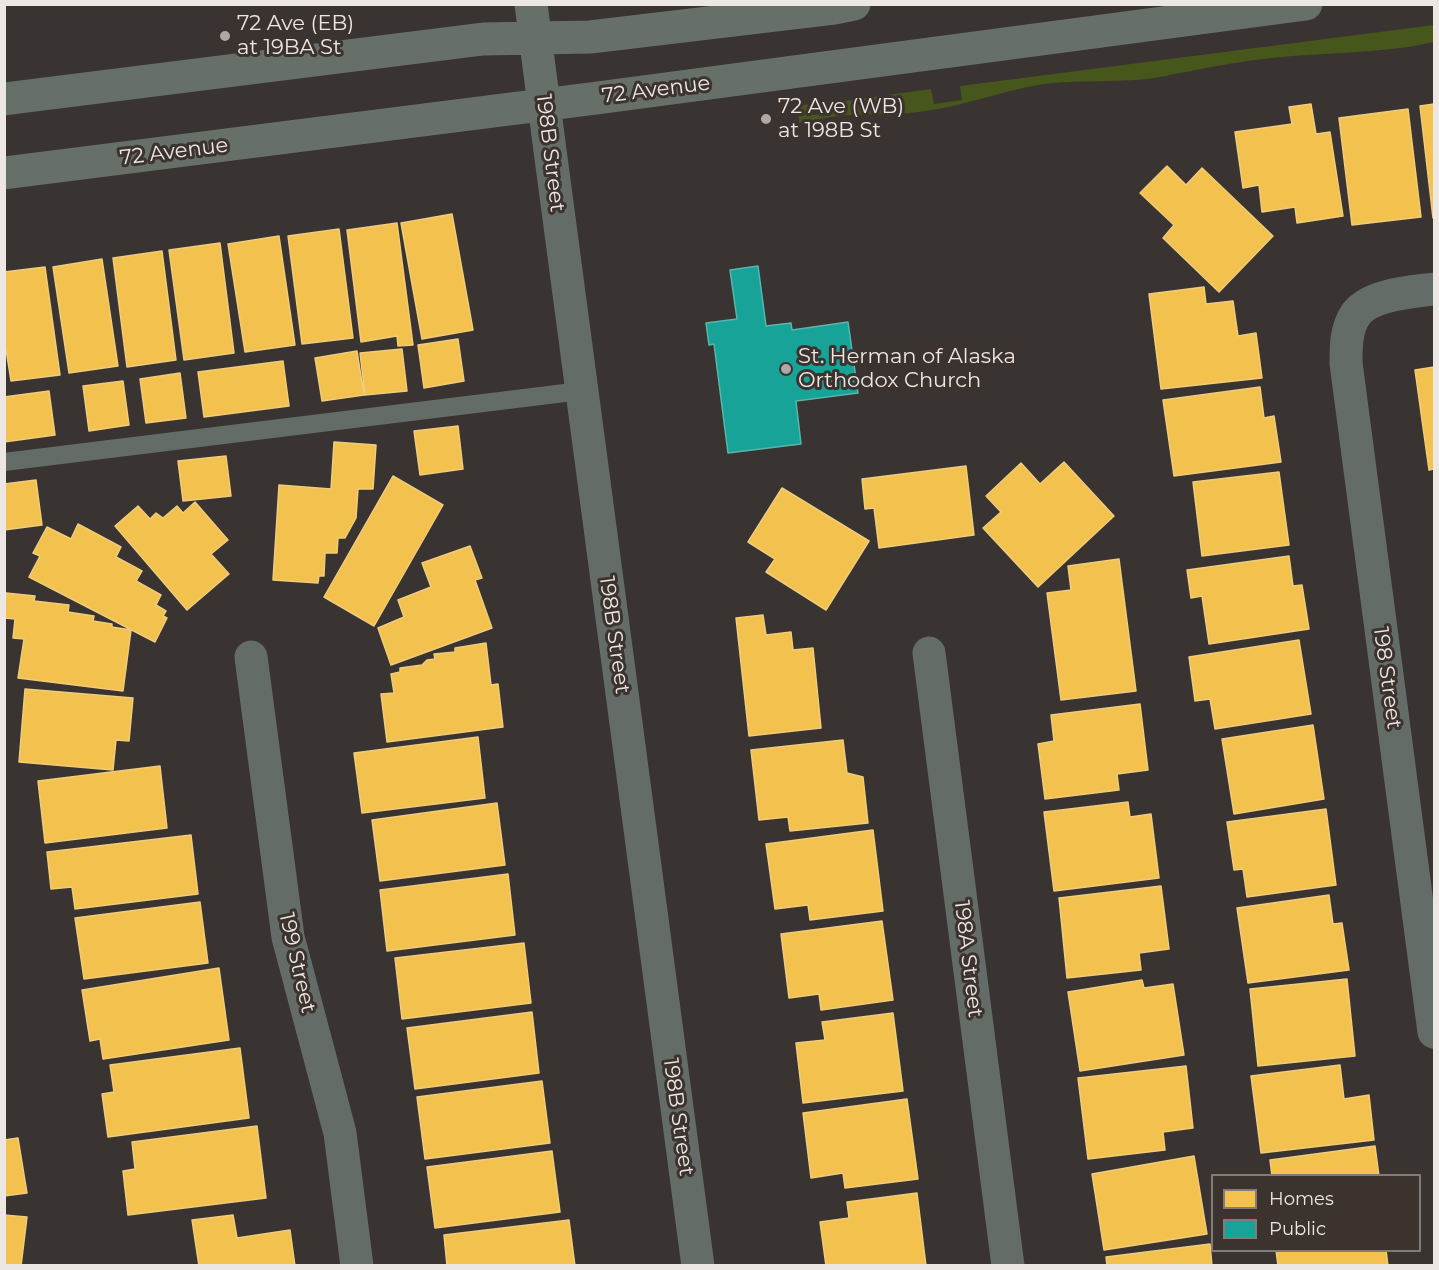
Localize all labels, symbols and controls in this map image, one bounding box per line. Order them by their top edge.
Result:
place label: 72 Ave (EB) at 19BA St [237,11,354,61]
marker: 72 Ave (EB) at 19BA St [218,29,232,43]
street label: 72 Avenue [600,71,712,109]
street label: 198B Street [530,93,570,213]
place label: 72 Ave (WB) at 198B St [778,94,904,144]
marker: 72 Ave (WB) at 198B St [759,112,773,126]
street label: 72 Avenue [118,133,230,171]
place label: St. Herman of Alaska Orthodox Church [798,344,1016,394]
marker: St. Herman of Alaska Orthodox Church [779,362,793,376]
street label: 198B Street [593,575,635,695]
street label: 198 Street [1367,625,1407,731]
street label: 198A Street [948,899,988,1019]
street label: 199 Street [273,910,321,1016]
street label: 198B Street [657,1057,699,1177]
legend [1211,1174,1421,1252]
text: Homes [1269,1188,1334,1210]
text: Public [1269,1218,1326,1240]

